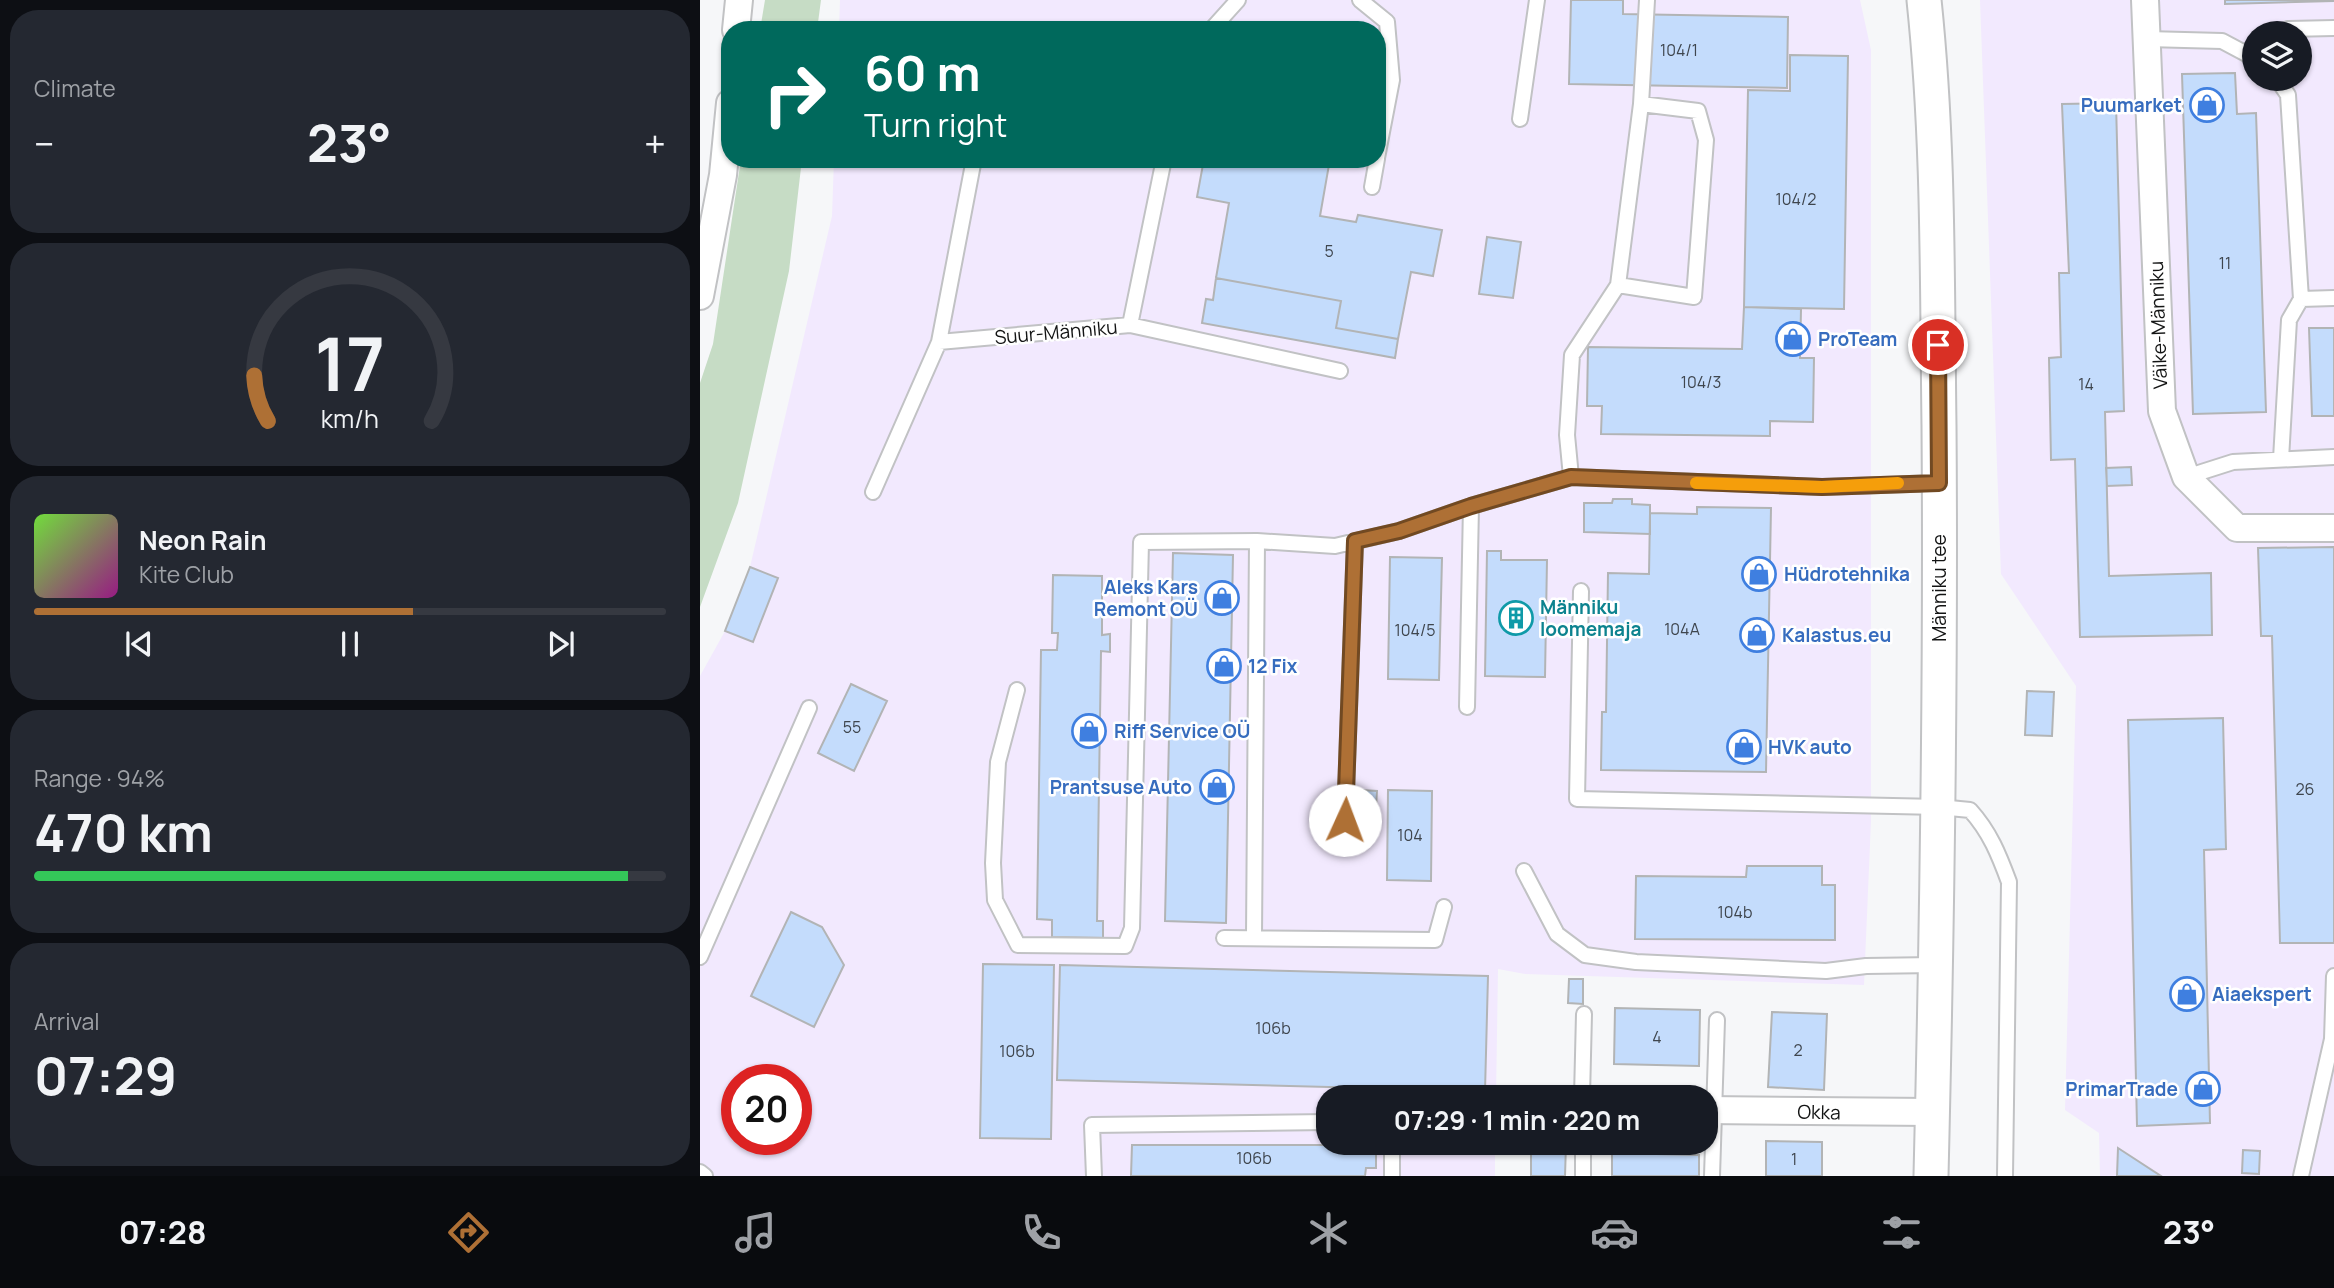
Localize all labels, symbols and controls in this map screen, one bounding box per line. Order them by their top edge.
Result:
map controls [2242,21,2312,91]
button: layers [2242,21,2312,91]
text: 60 m [864,39,981,106]
house number: 104/1 [1660,39,1698,61]
icon: right [749,49,840,140]
text: Climate [34,72,116,104]
shop icon: Puumarket [2188,86,2226,124]
place label: Puumarket [2081,92,2182,118]
text: Turn right [864,103,1007,147]
text: 23° [307,107,392,178]
text: − [34,117,55,169]
text: + [644,117,666,169]
house number: 104/2 [1776,188,1816,210]
house number: 5 [1324,240,1334,262]
house number: 11 [2219,252,2231,274]
street label: Väike-Männiku [2143,260,2173,390]
text: 17 [315,313,385,413]
street label: Suur-Männiku [993,314,1119,350]
pin [1908,315,1968,375]
shop icon: ProTeam [1774,320,1812,358]
place label: ProTeam [1818,326,1897,352]
icon: arrive [1919,326,1957,364]
house number: 104/3 [1681,371,1721,393]
house number: 14 [2078,373,2094,395]
text: km/h [321,401,379,436]
text: Neon Rain [139,522,267,558]
street label: Männiku tee [1926,534,1952,642]
shop icon: Hüdrotehnika [1740,555,1778,593]
text: Kite Club [139,558,234,590]
place label: Hüdrotehnika [1784,561,1910,587]
place label: Aleks Kars Remont OÜ [1094,574,1198,622]
shop icon: Aleks Kars Remont OÜ [1203,579,1241,617]
place label: Männiku loomemaja [1540,594,1641,642]
building icon: Männiku loomemaja [1497,599,1535,637]
shop icon: Kalastus.eu [1738,616,1776,654]
house number: 104A [1664,618,1700,640]
house number: 104/5 [1395,619,1435,641]
place label: Kalastus.eu [1782,622,1891,648]
icon: previous [120,625,158,663]
icon: pause [331,625,369,663]
icon: next [542,625,580,663]
shop icon: 12 Fix [1205,647,1243,685]
place label: 12 Fix [1248,653,1298,679]
shop icon: Riff Service OÜ [1070,712,1108,750]
house number: 55 [843,716,861,738]
place label: Riff Service OÜ [1114,718,1250,744]
shop icon: HVK auto [1725,728,1763,766]
place label: HVK auto [1768,734,1852,760]
text: Range · 94% [34,762,165,794]
shop icon: Prantsuse Auto [1198,768,1236,806]
place label: Prantsuse Auto [1050,774,1192,800]
house number: 26 [2295,778,2315,800]
position arrow [1308,783,1382,857]
text: 470 km [34,797,213,868]
house number: 104 [1397,824,1423,846]
house number: 104b [1718,901,1752,923]
shop icon: Aiaekspert [2168,975,2206,1013]
place label: Aiaekspert [2212,981,2312,1007]
text: Arrival [34,1005,100,1037]
house number: 106b [1255,1017,1291,1039]
house number: 4 [1652,1026,1662,1048]
house number: 2 [1793,1039,1803,1061]
text: 07:29 [34,1040,177,1111]
house number: 106b [999,1040,1035,1062]
speed limit sign: 20 [721,1064,812,1155]
shop icon: PrimarTrade [2184,1070,2222,1108]
place label: PrimarTrade [2065,1076,2178,1102]
street label: Okka [1797,1099,1841,1125]
text: 07:29 · 1 min · 220 m [1394,1102,1640,1138]
house number: 106b [1236,1147,1272,1169]
house number: 1 [1791,1148,1797,1170]
icon: directions [444,1208,493,1257]
icon: music [731,1208,780,1257]
icon: phone [1017,1208,1066,1257]
icon: climate [1304,1208,1353,1257]
icon: car [1590,1208,1639,1257]
icon: filters [1877,1208,1926,1257]
text: 07:28 [119,1210,207,1254]
text: 23° [2163,1210,2215,1254]

